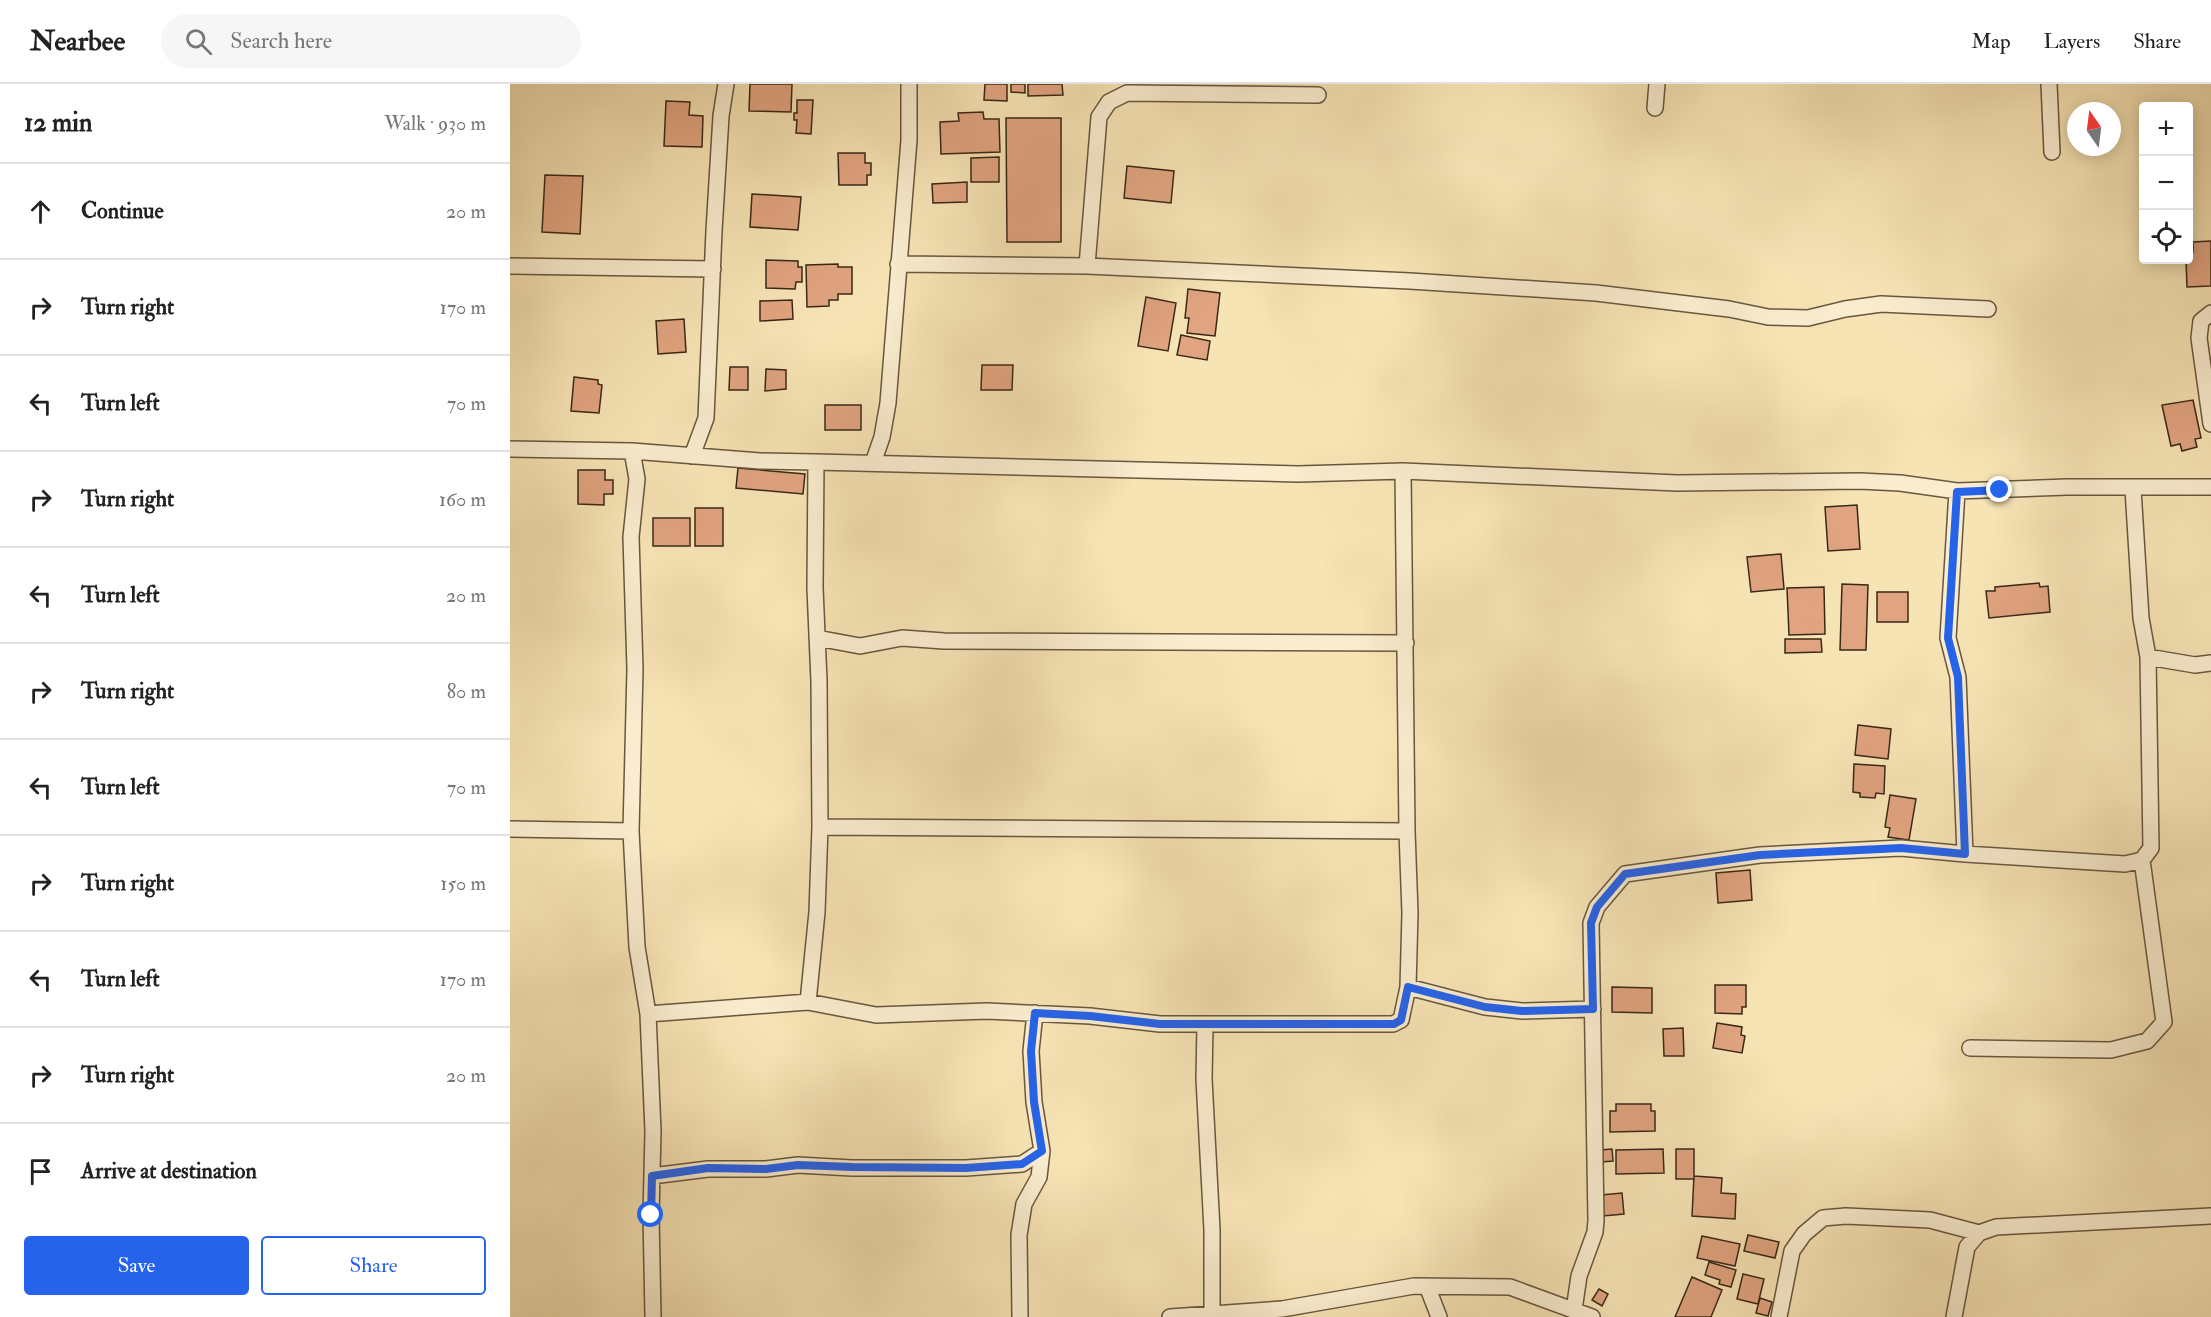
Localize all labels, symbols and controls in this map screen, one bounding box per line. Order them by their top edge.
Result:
search box [161,14,581,68]
text: Nearbee [30,24,125,59]
icon: search [182,25,215,58]
text: Search here [230,27,332,55]
text: Map [1971,28,2011,55]
text: Layers [2044,28,2100,55]
text: Share [2133,28,2181,55]
north arrow [2067,102,2121,156]
map controls [2139,102,2193,264]
button: + [2139,102,2193,156]
text: 12 min [24,107,92,139]
text: Walk · 930 m [384,111,486,136]
button: − [2139,156,2193,210]
icon: ahead [24,195,57,228]
text: Continue [81,197,164,225]
text: 20 m [446,199,486,224]
button: locate [2139,210,2193,264]
icon: right [24,291,57,324]
text: Turn right [81,293,174,321]
text: 170 m [440,295,486,320]
icon: left [24,387,57,420]
text: Turn left [81,389,160,417]
text: 70 m [447,391,486,416]
route end [1986,476,2012,502]
icon: right [24,483,57,516]
text: Turn right [81,485,174,513]
text: 160 m [439,487,486,512]
icon: left [24,579,57,612]
text: Turn left [81,581,160,609]
text: 20 m [446,583,486,608]
icon: right [24,675,57,708]
text: Turn right [81,677,174,705]
text: 80 m [447,679,486,704]
icon: left [24,771,57,804]
text: Turn left [81,773,160,801]
text: 70 m [447,775,486,800]
icon: right [24,867,57,900]
text: Turn right [81,869,174,897]
text: 150 m [440,871,486,896]
icon: left [24,963,57,996]
text: Turn left [81,965,160,993]
text: 170 m [440,967,486,992]
icon: right [24,1059,57,1092]
text: Turn right [81,1061,174,1089]
text: 20 m [446,1063,486,1088]
icon: arrive [24,1155,57,1188]
text: Arrive at destination [81,1157,257,1185]
route start [637,1201,663,1227]
button: Save [24,1236,249,1295]
button: Share [261,1236,486,1295]

